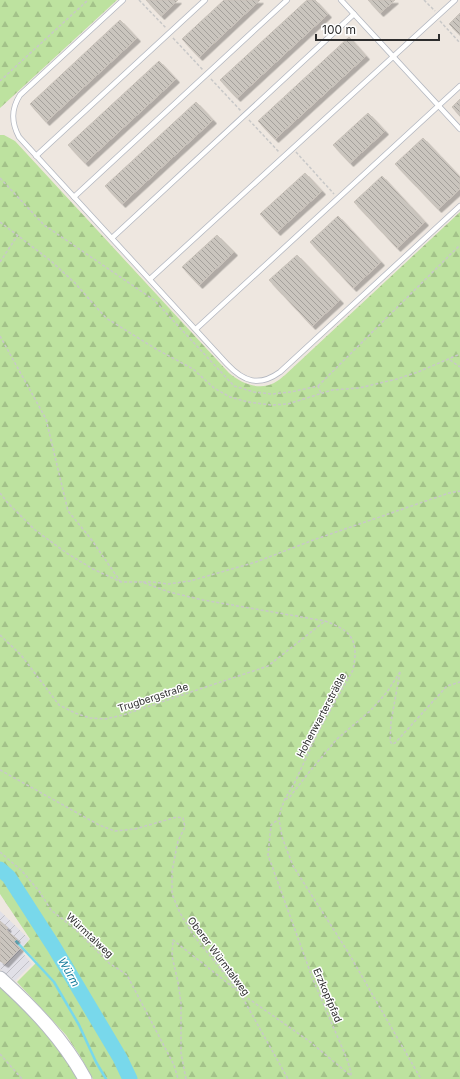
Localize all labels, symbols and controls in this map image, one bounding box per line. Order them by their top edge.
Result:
scale bar [316,16,439,42]
text: 100 m [322,22,356,37]
street label: Hohenwartersträßle [294,671,348,759]
street label: Trugbergstraße [116,680,190,714]
street label: Würmtalweg [64,910,116,960]
street label: Oberer Würmtalweg [186,914,252,998]
water label: Würm [55,955,83,989]
street label: Erzkopfpfad [311,966,345,1024]

